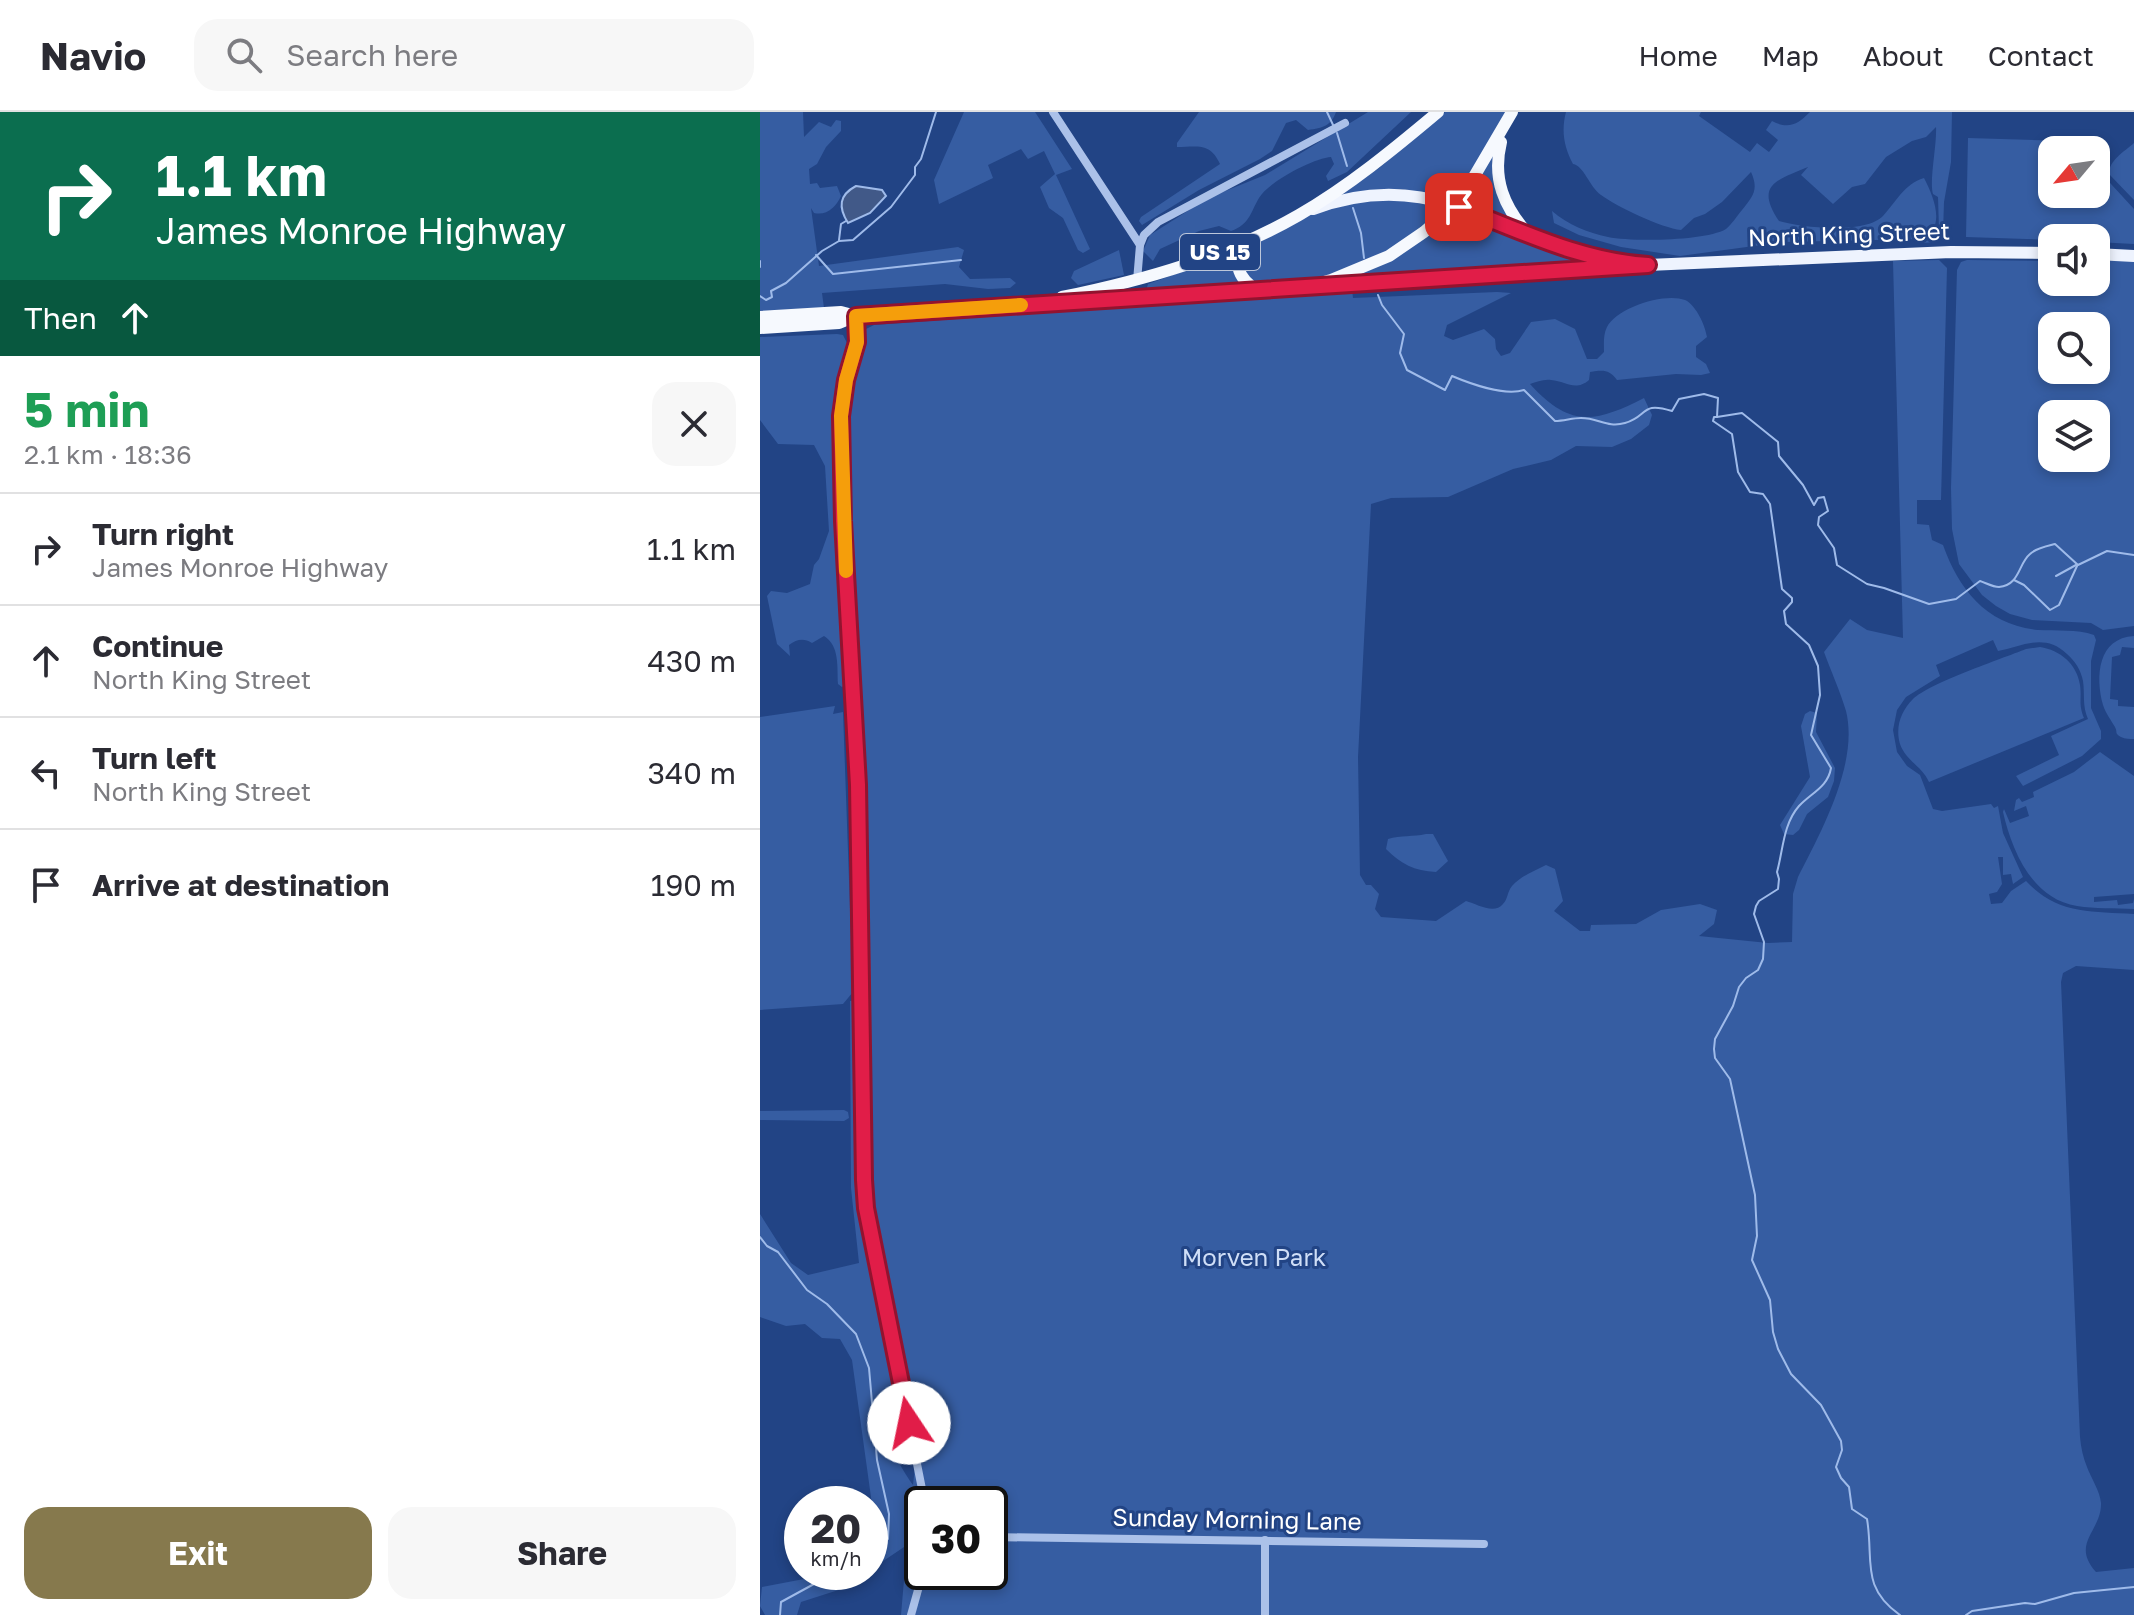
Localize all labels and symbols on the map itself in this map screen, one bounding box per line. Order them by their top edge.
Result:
north arrow [2038,136,2110,208]
pin [1425,173,1493,241]
street label: North King Street [1747,215,1951,252]
road number: US 15 [1180,234,1260,270]
park label: Morven Park [1182,1242,1326,1271]
position arrow [867,1381,951,1465]
speed limit sign: 30 [904,1486,1008,1590]
street label: Sunday Morning Lane [1112,1502,1362,1535]

